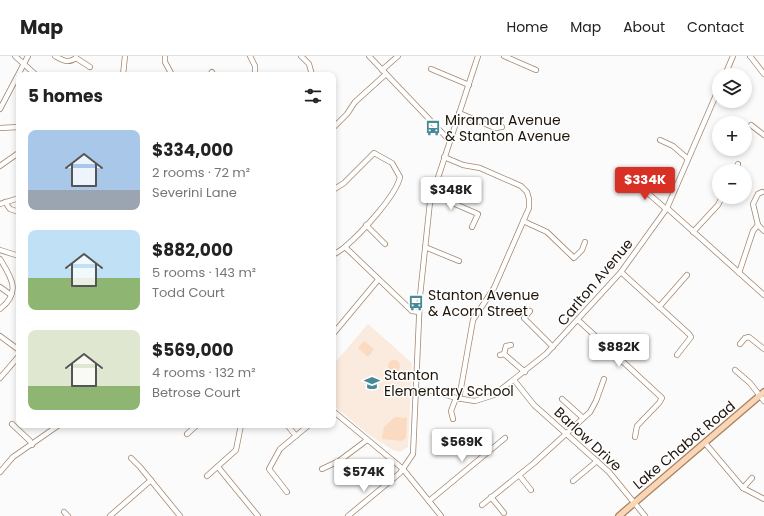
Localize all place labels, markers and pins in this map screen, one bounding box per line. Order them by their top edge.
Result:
place label: Miramar Avenue & Stanton Avenue [445,110,570,146]
bus stop icon: Miramar Avenue & Stanton Avenue [424,119,442,137]
pin: $334K [617,167,673,201]
pin: $348K [423,177,479,211]
place label: Stanton Avenue & Acorn Street [428,285,539,321]
bus stop icon: Stanton Avenue & Acorn Street [407,294,425,312]
pin: $882K [591,334,647,368]
place label: Stanton Elementary School [384,365,514,401]
school or university icon: Stanton Elementary School [363,374,381,392]
pin: $569K [434,429,490,463]
pin: $574K [336,459,392,493]

